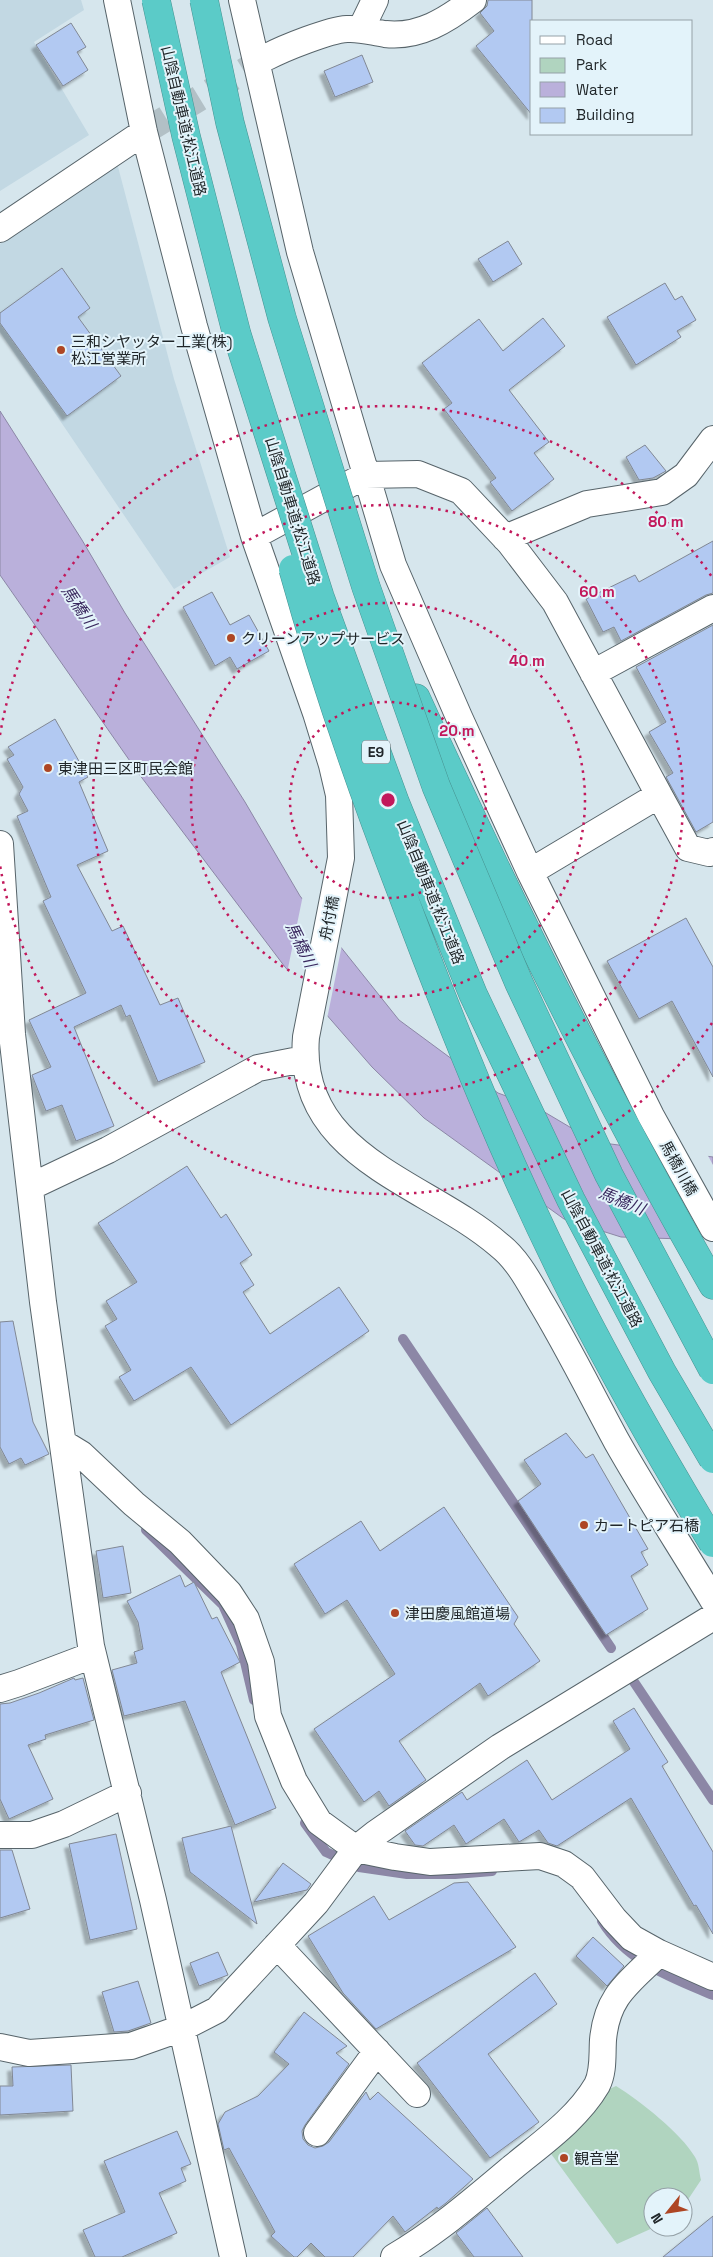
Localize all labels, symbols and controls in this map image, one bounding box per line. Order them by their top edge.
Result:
legend [530,20,693,135]
text: Road [576,30,613,49]
street label: 山陰自動車道;松江道路 [157,44,211,198]
text: Park [576,55,607,74]
text: Water [576,80,619,99]
text: Building [576,105,635,124]
place label: 三和シヤッター工業(株) 松江営業所 [71,332,232,368]
marker: 三和シヤッター工業(株) 松江営業所 [55,344,67,356]
street label: 山陰自動車道;松江道路 [261,435,325,587]
text: 80 m [648,512,684,531]
water label: 馬橋川 [57,581,102,634]
text: 60 m [579,582,615,601]
place label: クリーンアップサービス [241,629,405,648]
marker: クリーンアップサービス [225,632,237,644]
text: 40 m [509,651,545,670]
text: 20 m [439,721,475,740]
road number: E9 [362,740,390,764]
place label: 東津田三区町民会館 [58,759,193,778]
marker: 東津田三区町民会館 [42,762,54,774]
centre of rings [379,791,397,809]
street label: 山陰自動車道;松江道路 [393,817,469,967]
street label: 舟付橋 [315,894,343,942]
water label: 馬橋川 [281,919,322,973]
street label: 馬橋川橋 [656,1137,702,1199]
water label: 馬橋川 [596,1182,650,1220]
street label: 山陰自動車道;松江道路 [558,1186,646,1330]
place label: カートピア石橋 [594,1516,699,1535]
marker: カートピア石橋 [578,1519,590,1531]
place label: 津田慶風館道場 [405,1604,510,1623]
marker: 津田慶風館道場 [389,1607,401,1619]
place label: 観音堂 [574,2149,619,2168]
marker: 観音堂 [558,2152,570,2164]
north arrow [643,2187,693,2237]
text: N [647,2210,667,2227]

